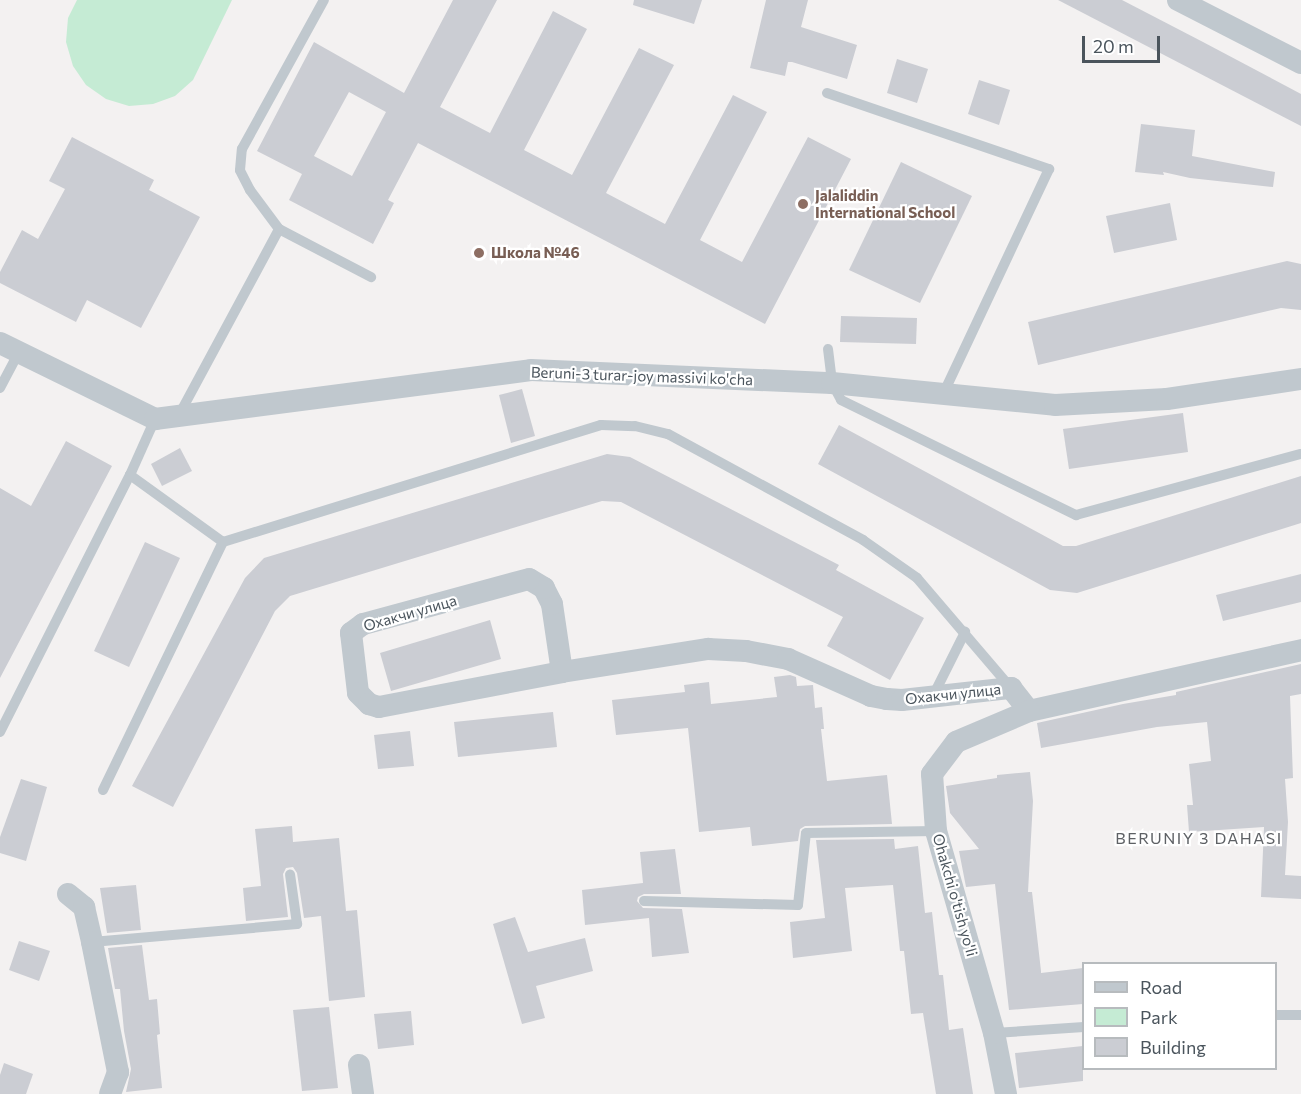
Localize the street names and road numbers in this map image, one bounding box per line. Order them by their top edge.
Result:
street label: Beruni-3 turar-joy massivi ko'cha [531,363,753,389]
street label: Охакчи улица [361,591,459,635]
street label: Охакчи улица [904,680,1002,708]
street label: Ohakchi o'tish yo'li [929,832,981,958]

